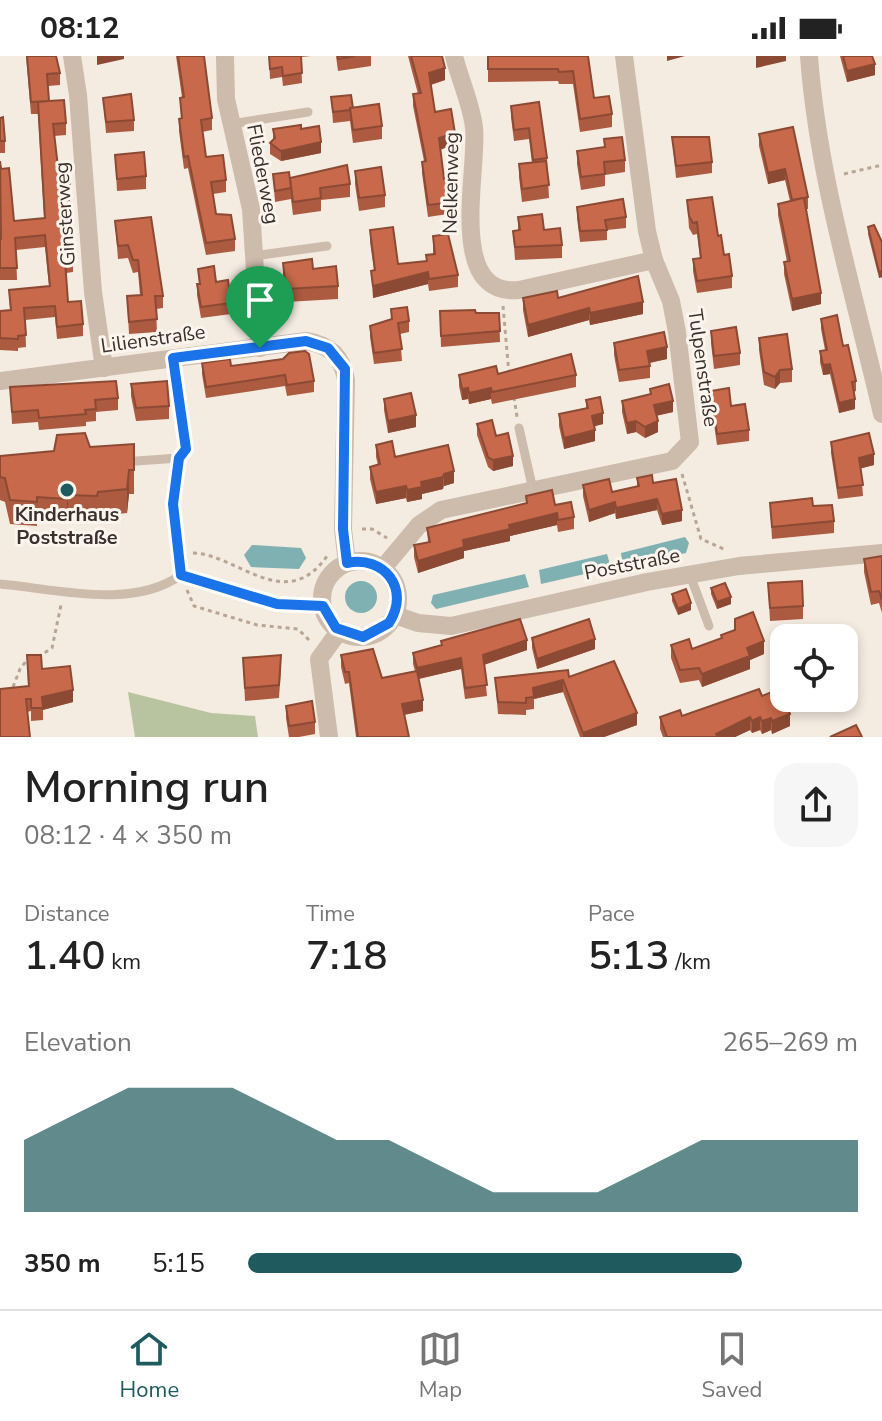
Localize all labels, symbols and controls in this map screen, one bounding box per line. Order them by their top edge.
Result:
text: 08:12 [40,8,119,49]
street label: Fliederweg [240,122,286,226]
street label: Nelkenweg [437,132,465,234]
street label: Ginsterweg [48,161,82,267]
pin [226,266,294,348]
icon: arrive [238,278,282,322]
street label: Tulpenstraße [681,307,725,429]
street label: Lilienstraße [99,318,207,360]
marker: Kinderhaus Poststraße [58,481,76,499]
place label: Kinderhaus Poststraße [15,501,120,551]
street label: Poststraße [582,541,682,587]
map controls [770,624,858,712]
button: locate [770,624,858,712]
text: Morning run [24,758,269,818]
button: share [774,763,858,847]
text: 08:12 · 4 × 350 m [24,818,232,853]
text: Distance [24,899,109,929]
text: Time [306,899,355,929]
text: Pace [588,899,635,929]
text: 1.40 [24,929,105,983]
text: 7:18 [306,929,387,983]
text: 5:13 [588,929,669,983]
text: km [105,947,141,977]
text: /km [669,947,711,977]
text: Elevation [24,1025,132,1060]
text: 265–269 m [722,1025,858,1060]
text: 350 m [24,1246,101,1281]
text: 5:15 [152,1246,205,1281]
tab: Home [120,1327,179,1405]
tab: Map [418,1327,462,1405]
tab: Saved [702,1327,762,1405]

